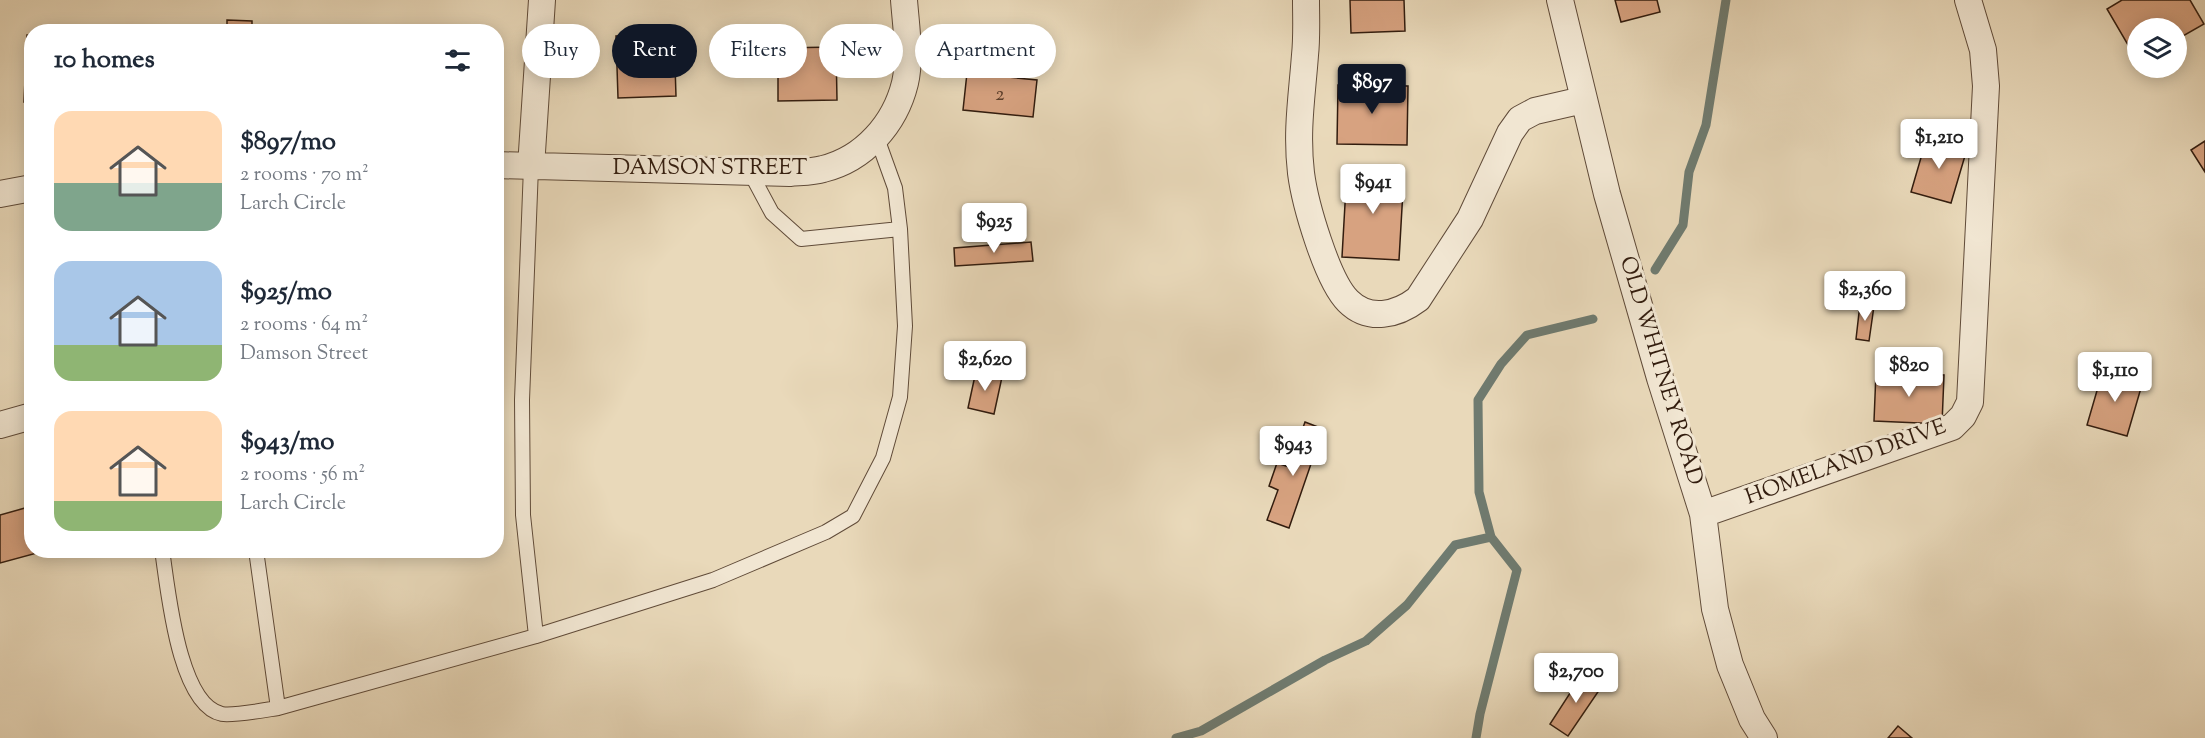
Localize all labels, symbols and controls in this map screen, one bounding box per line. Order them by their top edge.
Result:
map controls [2127,18,2187,78]
button: layers [2127,18,2187,78]
chip: Buy [522,24,600,78]
chip: Rent [612,24,697,78]
chip: Filters [709,24,807,78]
chip: New [819,24,903,78]
chip: Apartment [915,24,1056,78]
text: 10 homes [54,42,155,79]
icon: filters [441,44,474,77]
pin: $897 [1336,64,1408,115]
text: $897 [1352,69,1392,98]
house number: 2 [995,81,1005,110]
pin: $1,210 [1890,119,1988,170]
text: $897/mo [240,124,336,161]
text: $1,210 [1915,124,1964,153]
icon: home [102,135,174,207]
street label: DAMSON STREET [613,153,808,185]
text: 2 rooms · 70 m² [240,161,369,190]
pin: $941 [1337,164,1409,215]
text: $941 [1354,169,1392,198]
text: Larch Circle [240,190,346,219]
pin: $925 [958,203,1030,254]
text: $925 [976,208,1012,237]
street label: OLD WHITNEY ROAD [1610,253,1710,489]
pin: $2,360 [1816,271,1914,322]
text: $925/mo [240,274,332,311]
text: $2,360 [1838,276,1892,305]
icon: home [102,285,174,357]
text: 2 rooms · 64 m² [240,311,368,340]
text: Damson Street [240,340,368,369]
pin: $2,620 [936,341,1034,392]
text: $2,620 [958,346,1012,375]
pin: $820 [1873,347,1945,398]
text: $820 [1889,352,1929,381]
pin: $1,110 [2066,352,2164,403]
text: $1,110 [2092,357,2138,386]
street label: HOMELAND DRIVE [1741,412,1951,514]
text: $943/mo [240,424,335,461]
pin: $943 [1257,426,1329,477]
text: $943 [1274,431,1312,460]
icon: home [102,435,174,507]
text: 2 rooms · 56 m² [240,461,365,490]
text: Larch Circle [240,490,346,519]
pin: $2,700 [1527,653,1625,704]
text: $2,700 [1548,658,1604,687]

